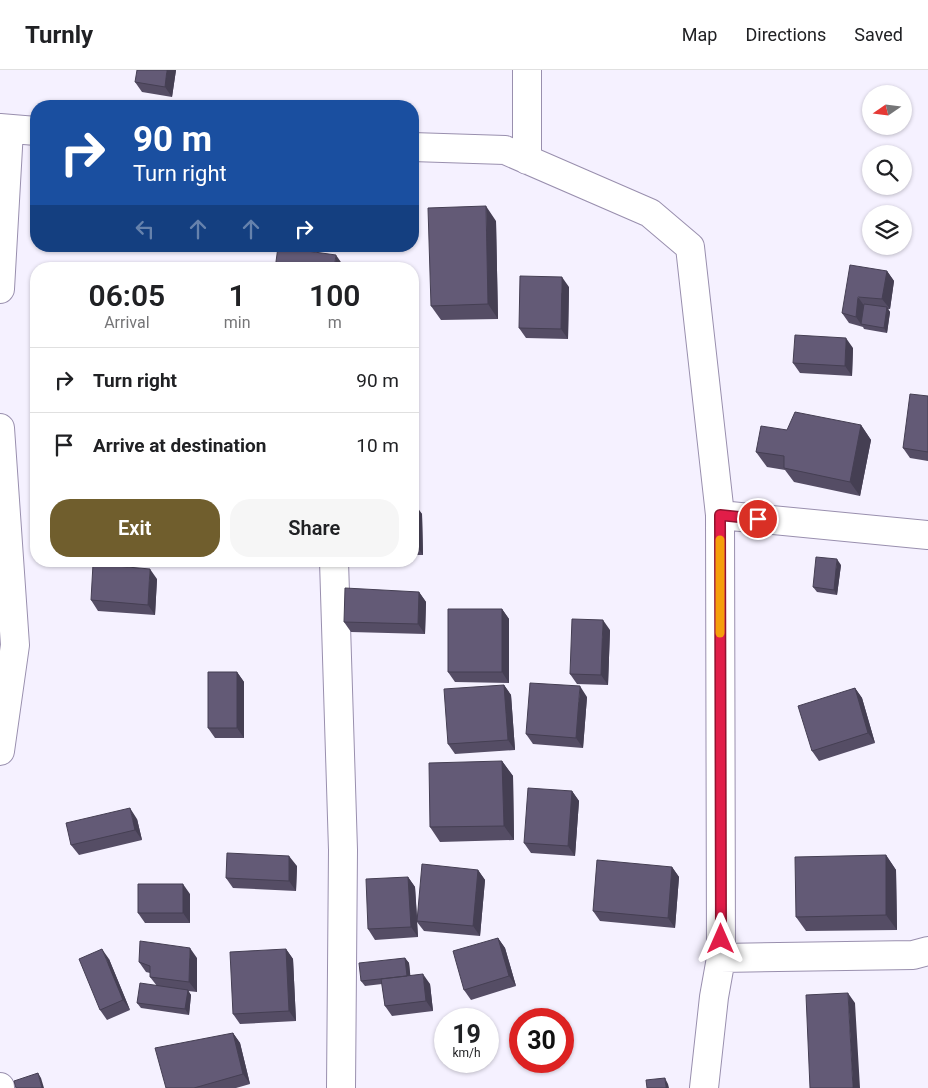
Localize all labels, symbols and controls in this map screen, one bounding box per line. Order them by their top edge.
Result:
text: Turnly [25,21,93,49]
text: Map [682,24,717,45]
text: Directions [745,24,826,45]
text: Saved [854,24,903,45]
north arrow [862,85,912,135]
map controls [862,85,912,255]
text: 90 m [133,119,212,160]
icon: right [50,120,115,185]
button: search [862,145,912,195]
text: Turn right [133,161,227,186]
button: layers [862,205,912,255]
icon: left [131,215,159,243]
icon: ahead [184,215,212,243]
icon: ahead [237,215,265,243]
icon: right [290,215,318,243]
text: 06:05 [89,278,165,313]
text: 1 [229,278,246,313]
text: 100 [309,278,360,313]
text: Arrival [104,313,150,332]
text: min [224,313,251,332]
text: m [328,313,342,332]
icon: right [50,366,78,394]
text: Turn right [93,369,177,392]
text: 90 m [356,369,399,392]
icon: arrive [50,431,78,459]
text: Arrive at destination [93,434,266,457]
text: 10 m [356,434,399,457]
pin [737,498,779,540]
button: Exit [50,499,220,557]
button: Share [230,499,399,557]
icon: arrive [744,505,772,533]
position arrow [694,912,746,964]
speed limit sign: 30 [509,1008,574,1073]
text: 19 [452,1020,481,1049]
text: km/h [452,1046,481,1060]

